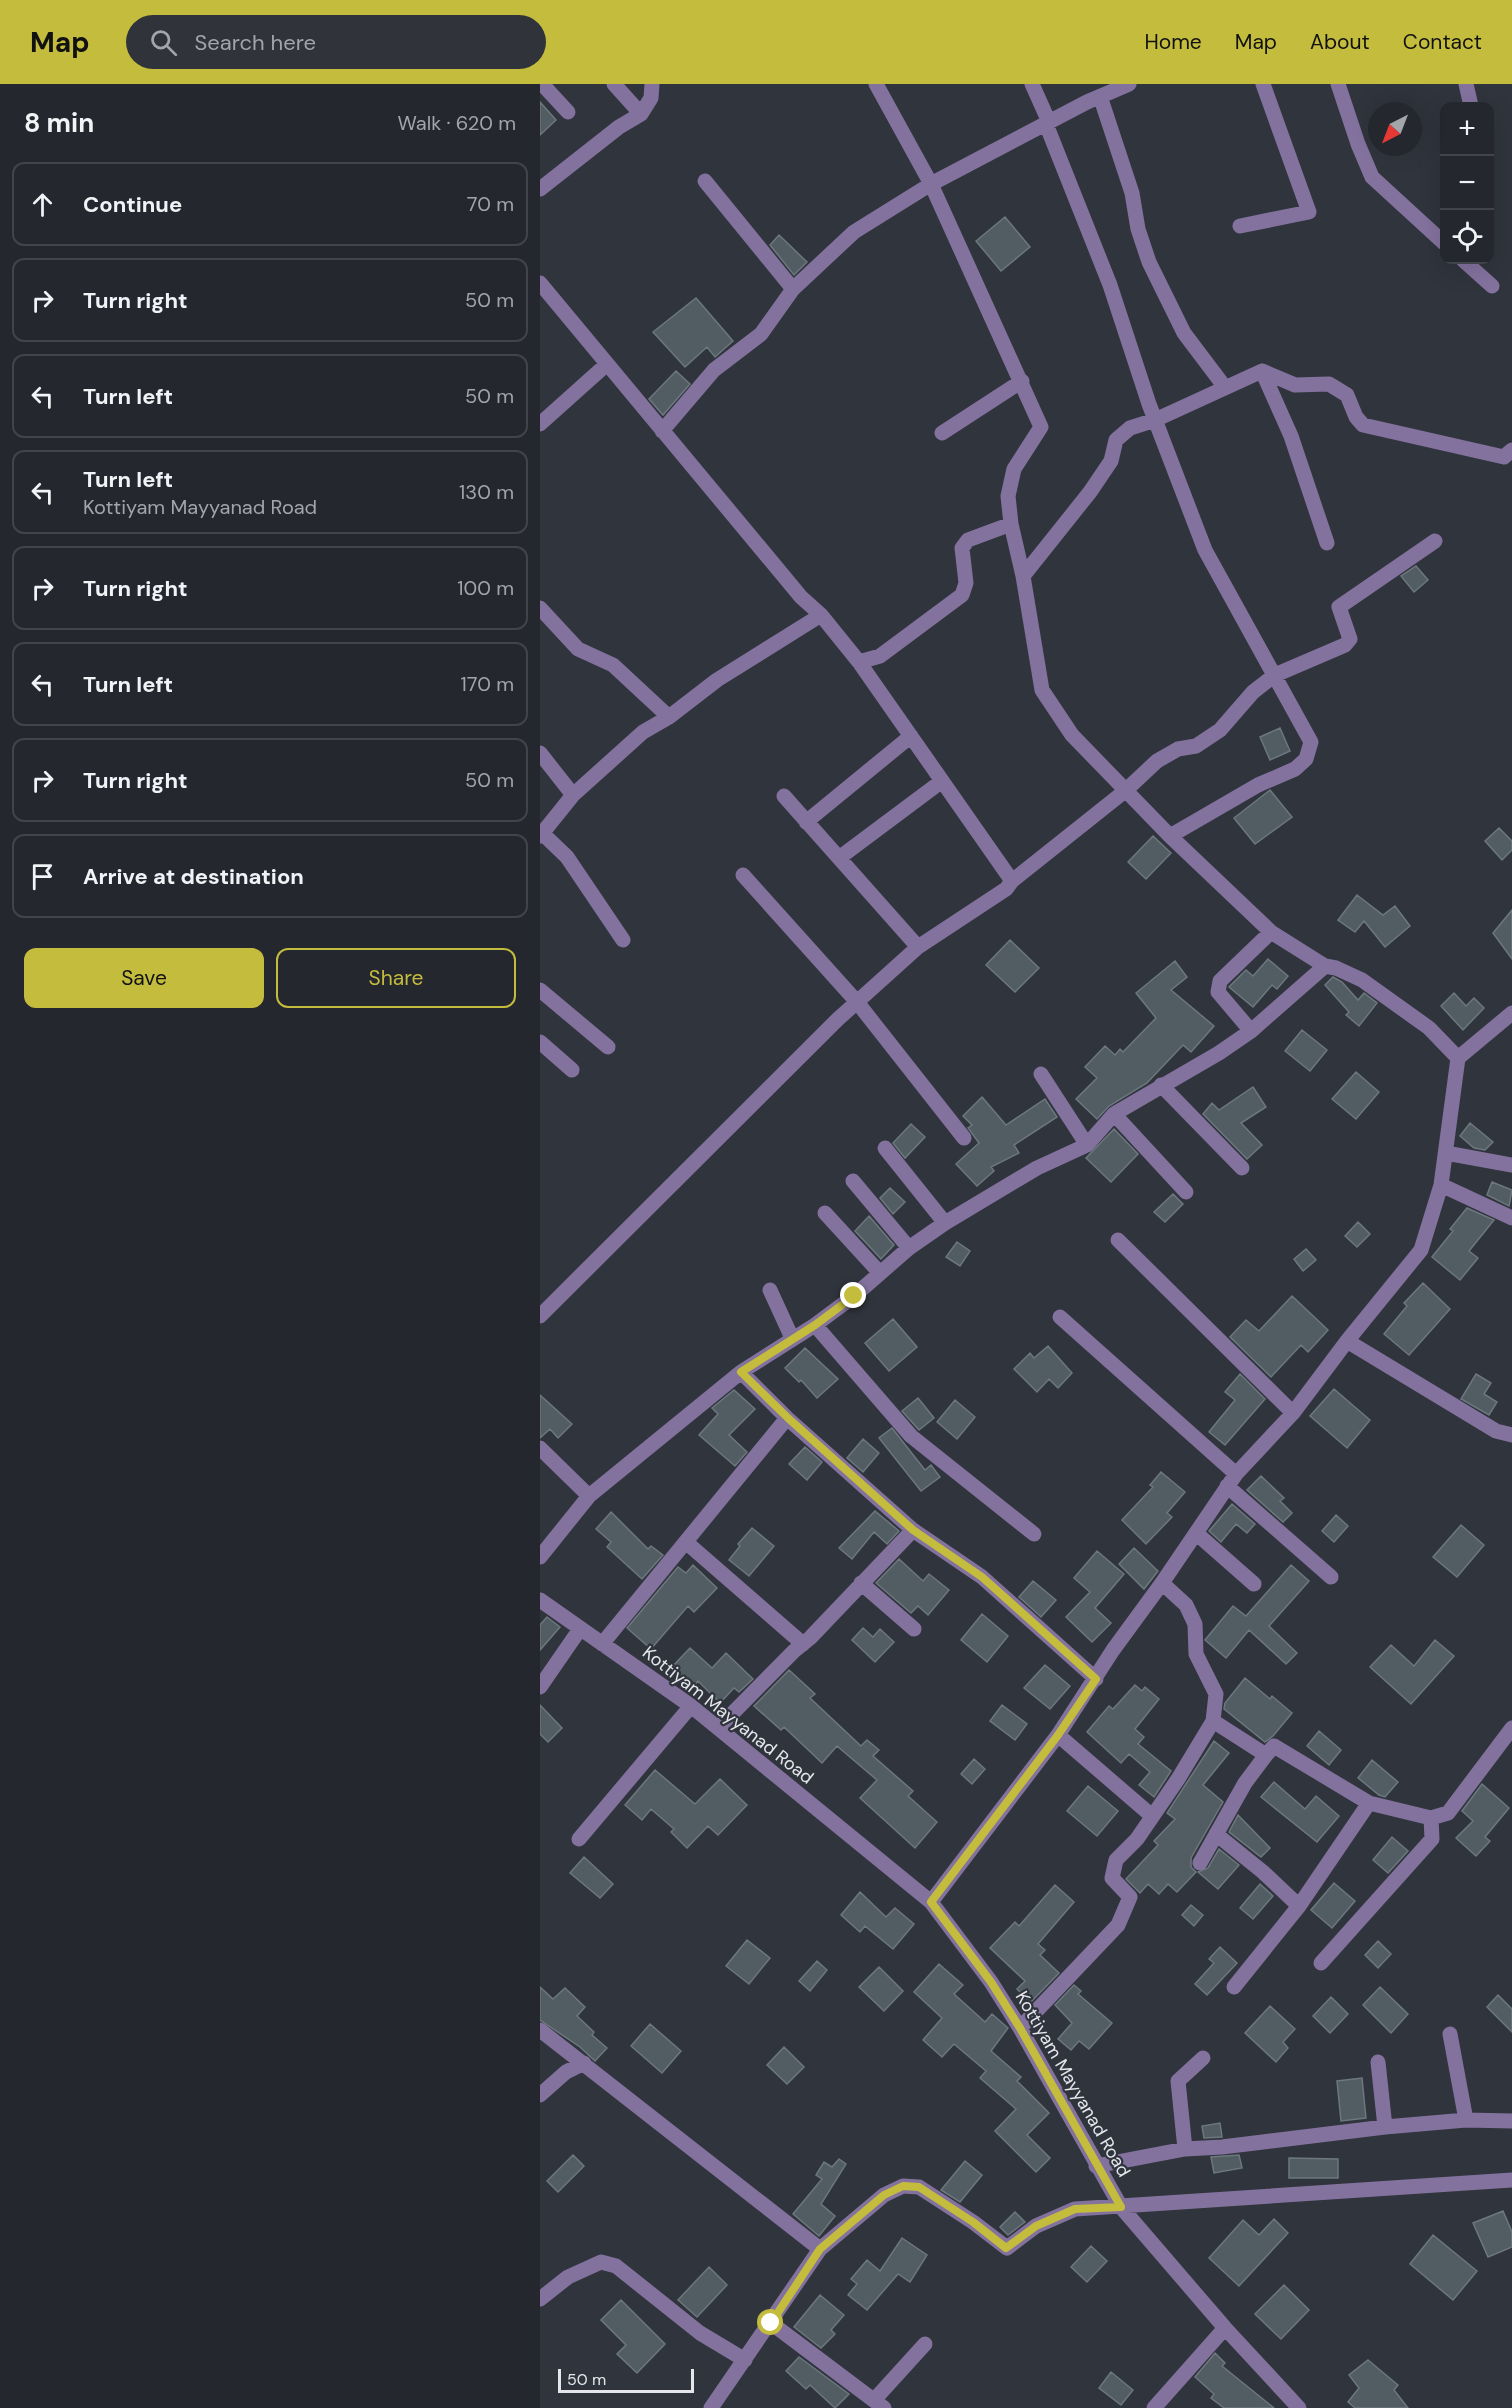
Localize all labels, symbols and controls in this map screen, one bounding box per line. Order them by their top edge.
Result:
search box [126,15,546,69]
text: Map [30,24,90,61]
icon: search [147,26,180,59]
text: Search here [195,28,316,57]
text: Home [1144,28,1202,56]
text: Map [1235,28,1277,56]
text: About [1310,28,1370,56]
text: Contact [1403,28,1482,56]
north arrow [1368,102,1422,156]
map controls [1440,102,1494,264]
button: + [1440,102,1494,156]
text: 8 min [24,106,94,140]
text: Walk · 620 m [397,110,516,136]
button: − [1440,156,1494,210]
icon: ahead [26,188,59,221]
text: Continue [83,190,182,219]
text: 70 m [467,191,514,217]
button: locate [1440,210,1494,264]
icon: right [26,284,59,317]
text: Turn right [83,286,188,315]
text: 50 m [465,287,514,313]
icon: left [26,380,59,413]
text: Turn left [83,382,173,411]
text: 50 m [465,383,514,409]
text: Turn left [83,465,173,494]
icon: left [26,476,59,509]
text: 130 m [459,479,514,505]
text: Kottiyam Mayyanad Road [83,494,317,520]
icon: right [26,572,59,605]
text: Turn right [83,574,188,603]
text: 100 m [457,575,514,601]
icon: left [26,668,59,701]
text: Turn left [83,670,173,699]
text: 170 m [461,671,514,697]
icon: right [26,764,59,797]
text: Turn right [83,766,188,795]
text: 50 m [465,767,514,793]
icon: arrive [26,860,59,893]
text: Arrive at destination [83,862,304,891]
button: Save [24,948,264,1008]
button: Share [276,948,516,1008]
route end [840,1282,866,1308]
street label: Kottiyam Mayyanad Road [638,1641,818,1789]
street label: Kottiyam Mayyanad Road [1010,1987,1136,2181]
route start [757,2309,783,2335]
scale bar [558,2366,694,2394]
text: 50 m [567,2369,606,2390]

